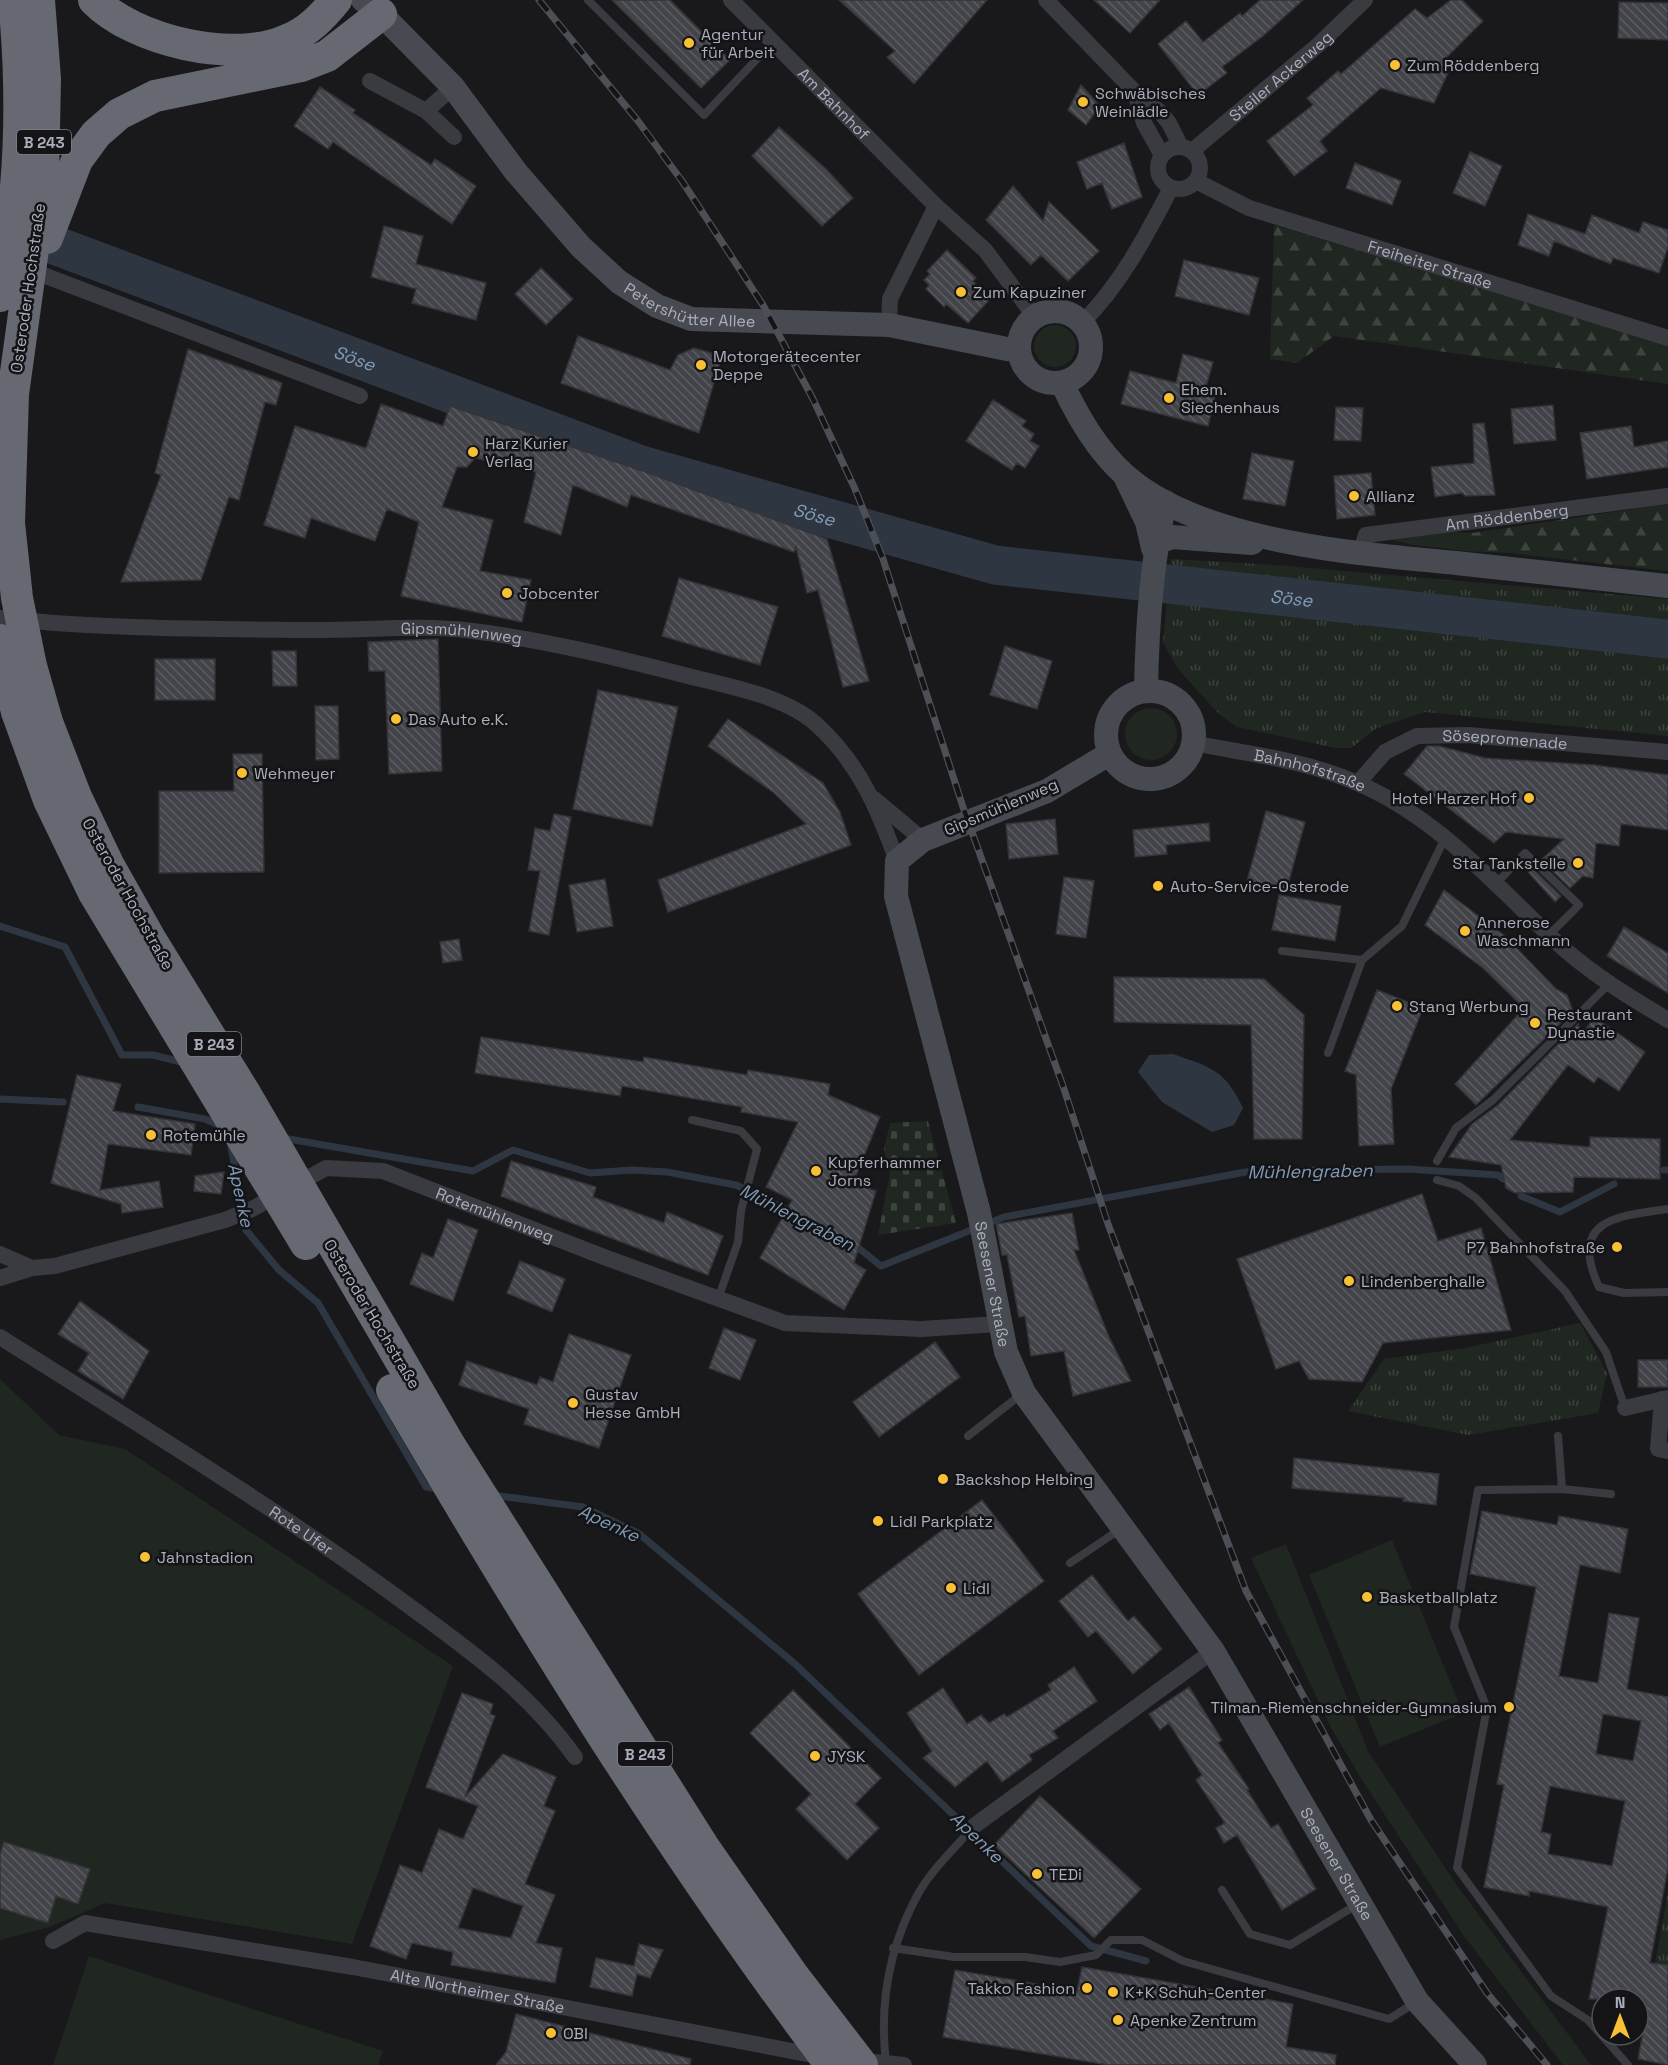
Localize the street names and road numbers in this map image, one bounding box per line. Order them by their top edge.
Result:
street label: Steiler Ackerweg [1224,26,1337,126]
street label: Am Bahnhof [793,63,875,144]
road number: B 243 [17,130,71,154]
street label: Osteroder Hochstraße [6,202,50,374]
street label: Freiheiter Straße [1365,235,1495,293]
street label: Petershütter Allee [620,277,756,331]
street label: Am Röddenberg [1444,498,1570,535]
street label: Gipsmühlenweg [400,617,524,649]
street label: Sösepromenade [1442,724,1568,754]
street label: Bahnhofstraße [1252,744,1369,796]
street label: Gipsmühlenweg [941,774,1061,840]
street label: Osteroder Hochstraße [77,814,179,974]
road number: B 243 [187,1032,241,1056]
street label: Rotemühlenweg [433,1182,557,1247]
street label: Seesener Straße [970,1219,1015,1349]
street label: Osteroder Hochstraße [319,1235,425,1393]
street label: Rote Ufer [265,1501,338,1559]
road number: B 243 [618,1742,672,1766]
street label: Seesener Straße [1296,1803,1378,1924]
street label: Alte Northeimer Straße [389,1964,566,2018]

